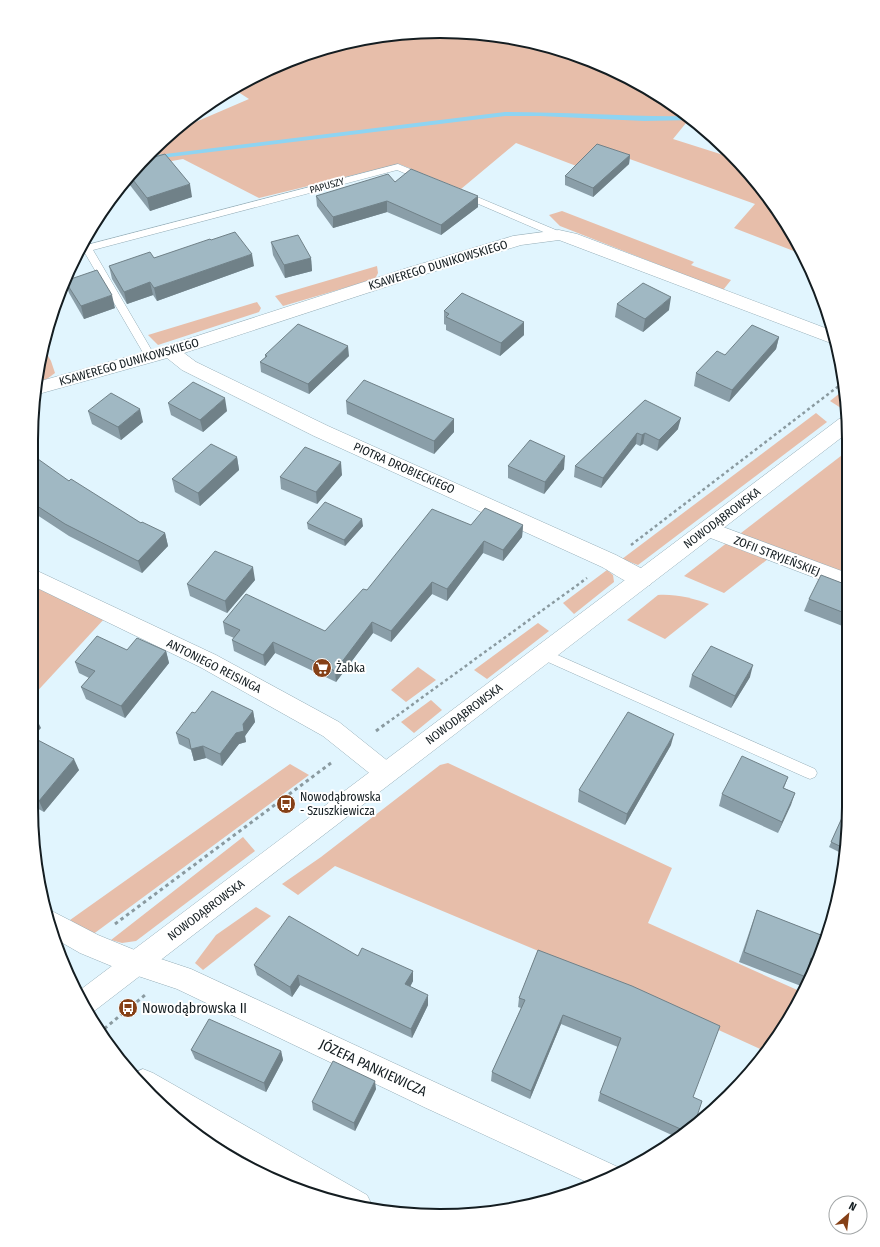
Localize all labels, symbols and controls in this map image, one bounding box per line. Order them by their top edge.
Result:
street label: PAPUSZY [308,176,346,196]
street label: KSAWEREGO DUNIKOWSKIEGO [367,237,509,293]
street label: KSAWEREGO DUNIKOWSKIEGO [58,335,200,389]
street label: PIOTRA DROBIECKIEGO [351,439,457,497]
street label: NOWODĄBROWSKA [681,484,764,551]
street label: ZOFII STRYJEŃSKIEJ [732,532,822,579]
street label: ANTONIEGO REISINGA [164,636,264,696]
supermarket icon: Żabka [311,657,333,679]
place label: Żabka [336,660,365,675]
street label: NOWODĄBROWSKA [423,680,506,747]
place label: Nowodąbrowska - Szuszkiewicza [300,790,381,818]
bus stop icon: Nowodąbrowska - Szuszkiewicza [275,793,297,815]
street label: NOWODĄBROWSKA [165,876,248,943]
bus stop icon: Nowodąbrowska II [117,997,139,1019]
place label: Nowodąbrowska II [142,1000,247,1017]
street label: JÓZEFA PANKIEWICZA [317,1035,430,1101]
north arrow [828,1195,868,1235]
text: N [846,1199,858,1214]

